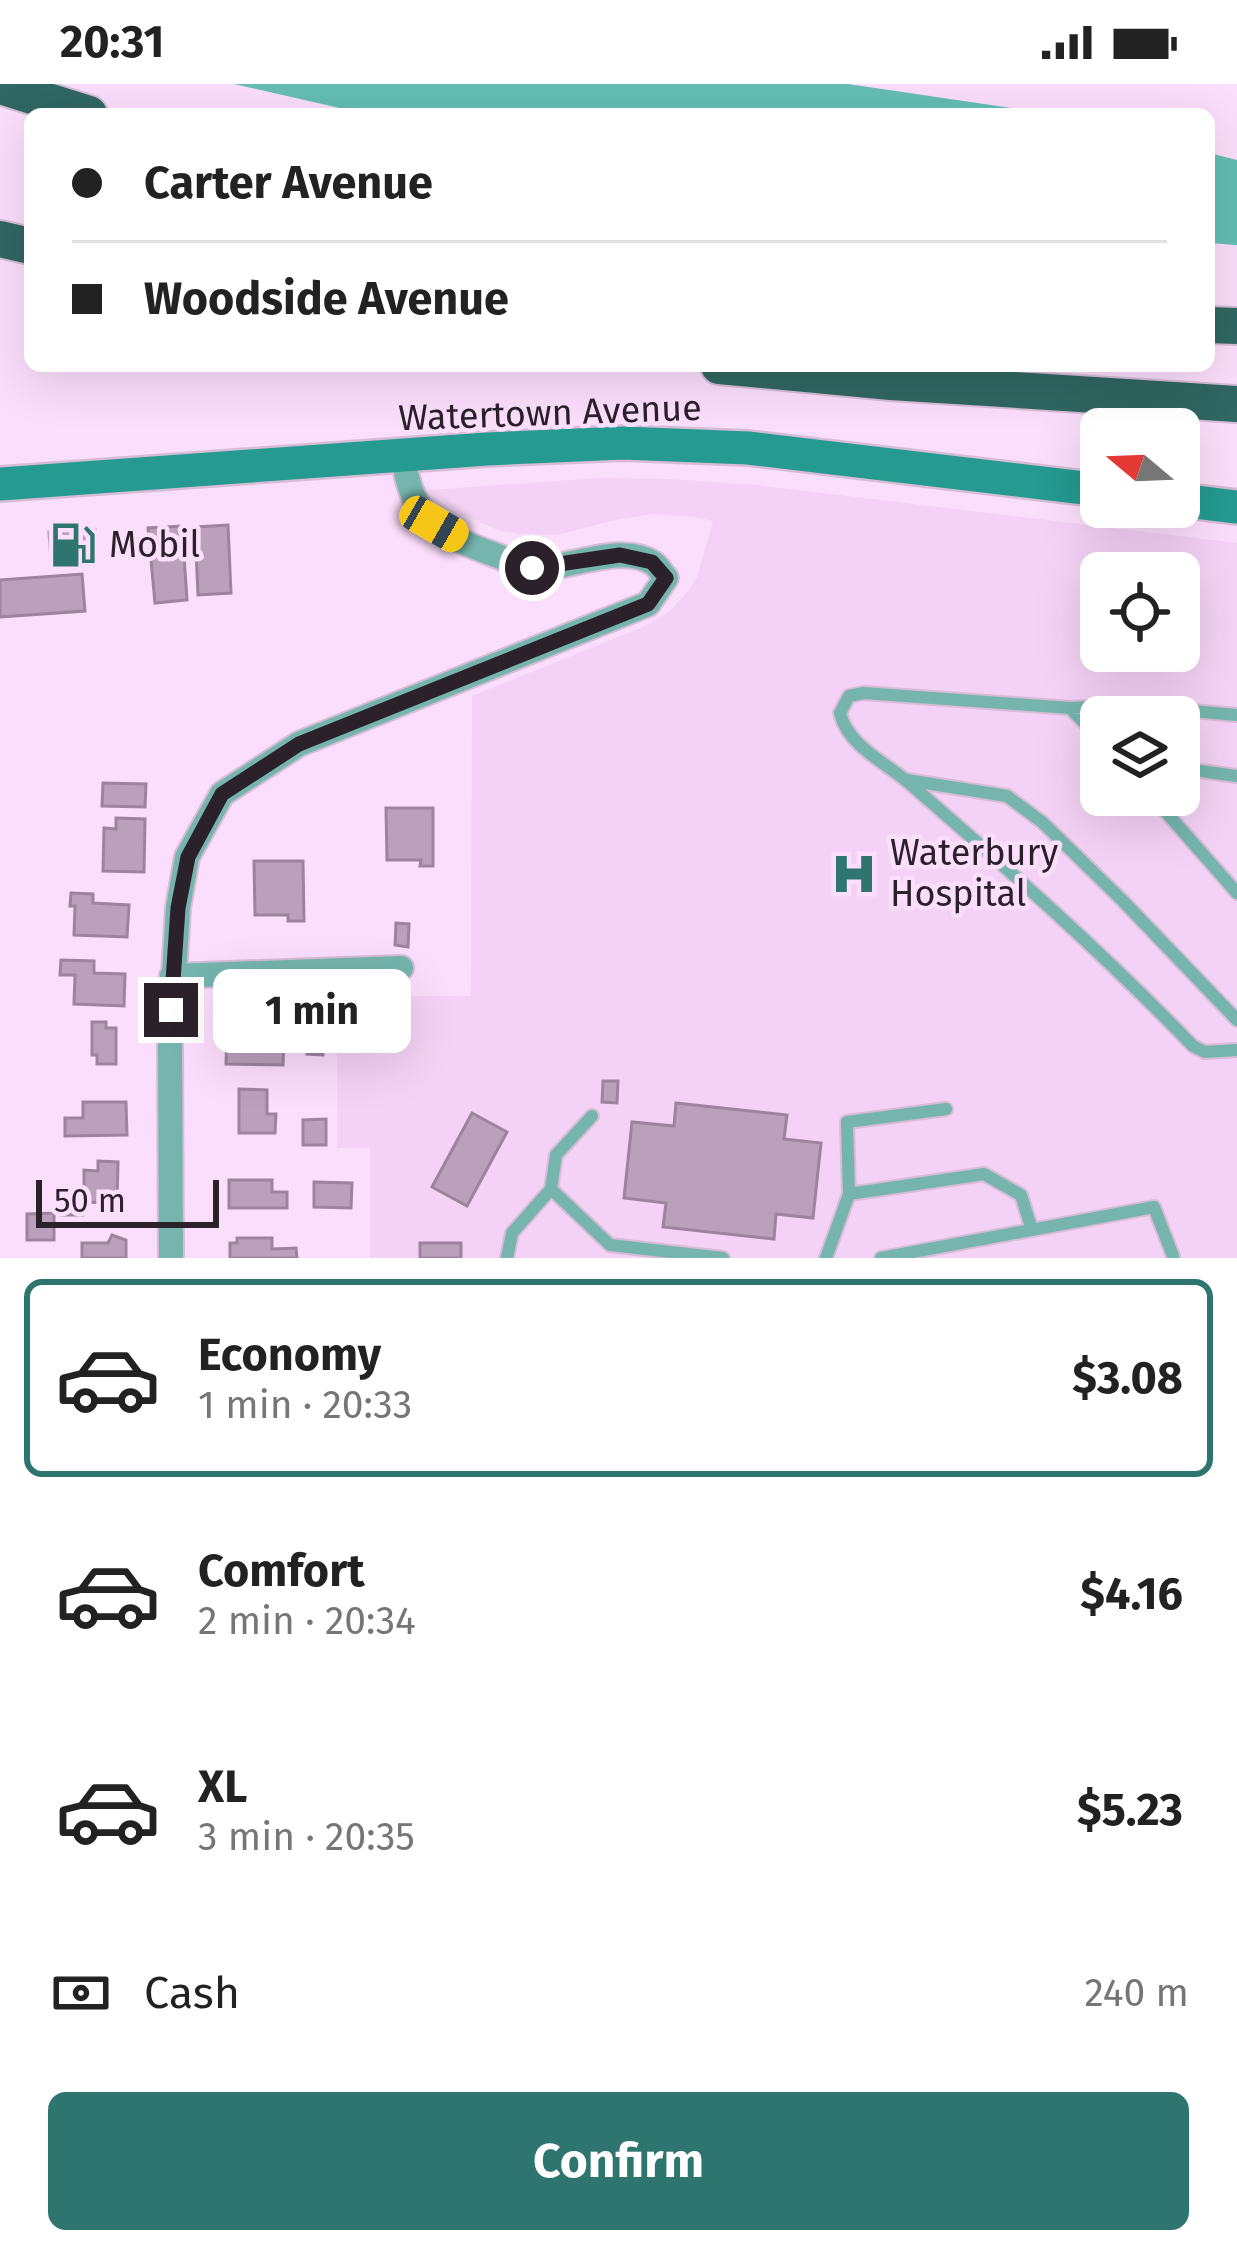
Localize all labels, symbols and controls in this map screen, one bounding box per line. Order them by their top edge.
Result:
text: 20:31 [60,15,164,69]
text: Carter Avenue [144,156,433,210]
text: Woodside Avenue [144,272,509,326]
street label: Watertown Avenue [398,386,702,440]
north arrow [1080,408,1200,528]
map controls [1080,408,1200,816]
car [394,490,474,558]
fuel station icon: Mobil [48,520,98,570]
place label: Mobil [109,523,200,567]
route start [505,541,559,595]
button: locate [1080,552,1200,672]
button: layers [1080,696,1200,816]
place label: Waterbury Hospital [890,831,1058,916]
hospital icon: Waterbury Hospital [829,849,879,899]
callout: 1 min [213,968,411,1052]
route end [144,983,198,1037]
text: 1 min [265,988,359,1034]
scale bar [36,1174,219,1227]
text: 50 m [54,1181,126,1221]
icon: car [54,1324,162,1432]
text: Economy [198,1328,381,1382]
text: $3.08 [1072,1351,1183,1405]
text: 1 min · 20:33 [198,1382,412,1428]
icon: car [54,1540,162,1648]
text: Comfort [198,1544,365,1598]
text: $4.16 [1080,1567,1183,1621]
text: 2 min · 20:34 [198,1598,416,1644]
icon: car [54,1756,162,1864]
text: XL [198,1760,247,1814]
text: $5.23 [1077,1783,1183,1837]
text: 3 min · 20:35 [198,1814,415,1860]
icon: cash [48,1960,114,2026]
text: Cash [144,1966,240,2020]
text: 240 m [1084,1970,1189,2016]
button: Confirm [48,2092,1189,2230]

